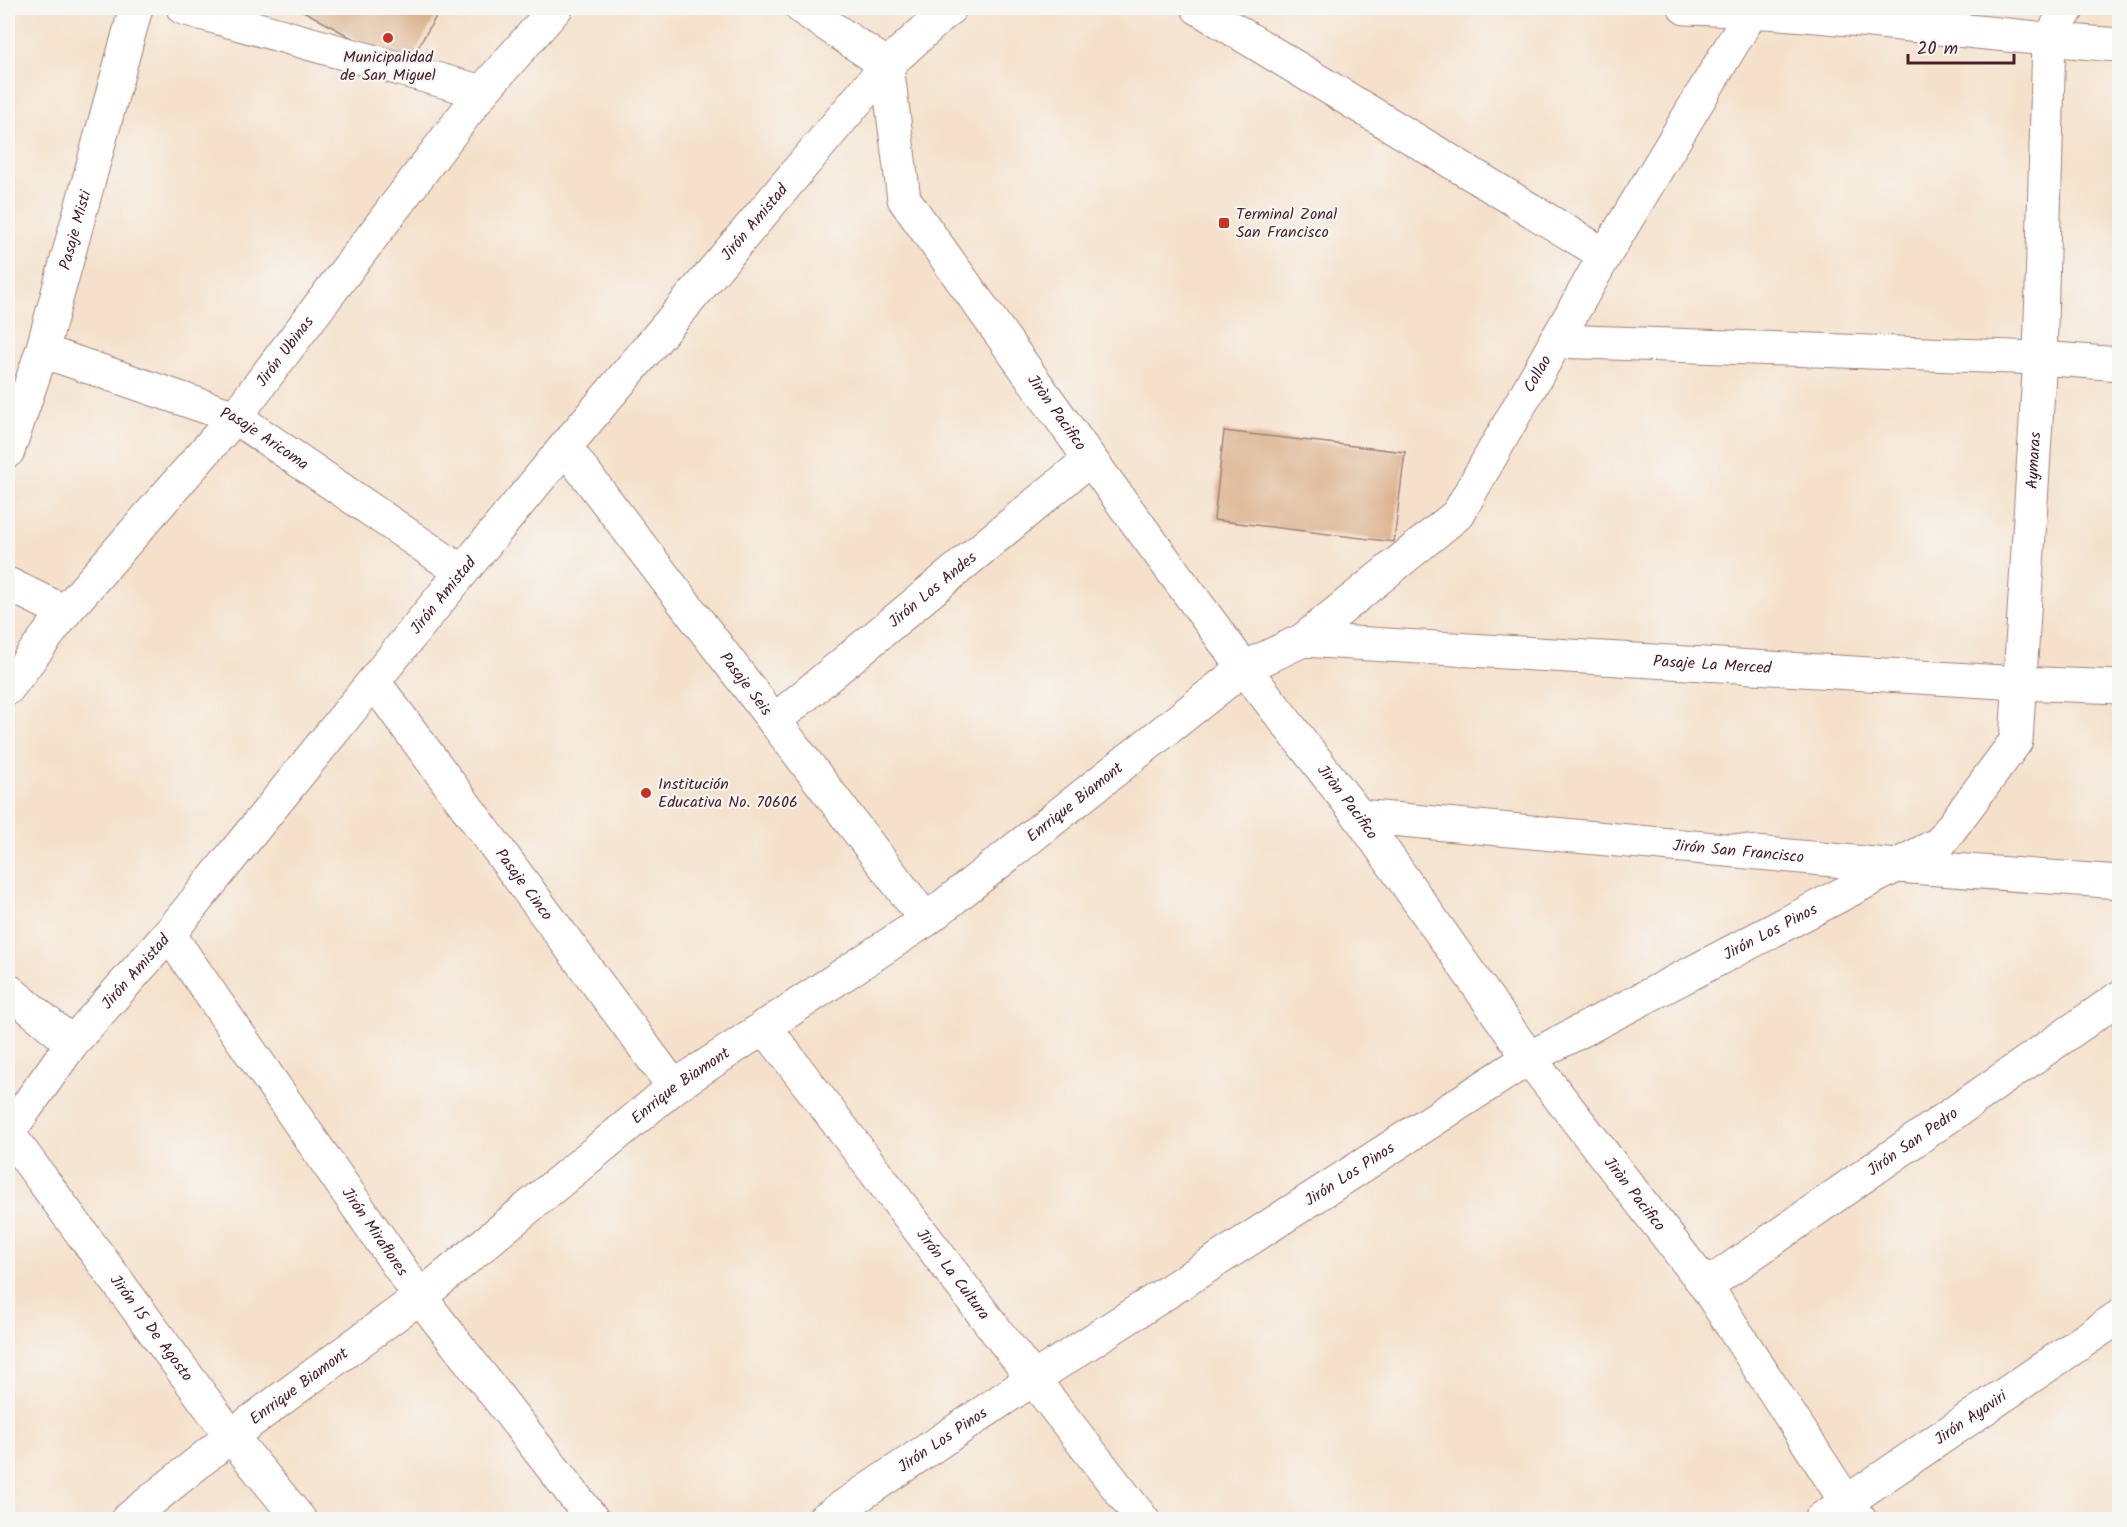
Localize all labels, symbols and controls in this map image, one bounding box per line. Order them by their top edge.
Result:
scale bar [1908,27,2014,65]
marker: Municipalidad de San Miguel [381,31,395,45]
text: 20 m [1917,35,1958,64]
place label: Municipalidad de San Miguel [340,45,436,88]
street label: Jirón Amistad [715,178,795,266]
street label: Pasaje Misti [52,186,98,273]
place label: Terminal Zonal San Francisco [1236,202,1337,245]
marker: Terminal Zonal San Francisco [1217,216,1231,230]
street label: Jirón Ubinas [250,311,320,392]
street label: Collao [1517,351,1558,397]
street label: Jiròn Pacifico [1021,369,1093,456]
street label: Pasaje Aricoma [217,400,314,476]
street label: Aymaras [2019,431,2048,490]
street label: Jirón Los Andes [883,545,982,634]
street label: Jirón Amistad [404,550,483,640]
street label: Pasaje Seis [713,647,778,721]
street label: Pasaje La Merced [1652,649,1773,681]
street label: Enrrique Biamont [1021,755,1129,848]
street label: Jiròn Pacifico [1311,759,1384,845]
place label: Institución Educativa No. 70606 [658,772,798,815]
marker: Institución Educativa No. 70606 [639,786,653,800]
street label: Jirón San Francisco [1672,833,1805,870]
street label: Pasaje Cinco [489,843,559,926]
street label: Jirón Los Pinos [1719,897,1822,967]
street label: Jirón Amistad [95,928,177,1015]
street label: Enrrique Biamont [625,1040,736,1130]
street label: Jirón San Pedro [1862,1101,1963,1182]
street label: Jirón Los Pinos [1299,1136,1400,1213]
street label: Jiròn Pacifico [1597,1151,1672,1237]
street label: Jirón Miraflores [335,1182,415,1281]
street label: Jirón La Cultura [910,1223,996,1325]
street label: Jirón 15 De Agosto [104,1269,199,1387]
street label: Enrrique Biamont [244,1341,354,1431]
street label: Jirón Ayaviri [1929,1383,2013,1451]
street label: Jirón Los Pinos [893,1401,992,1479]

